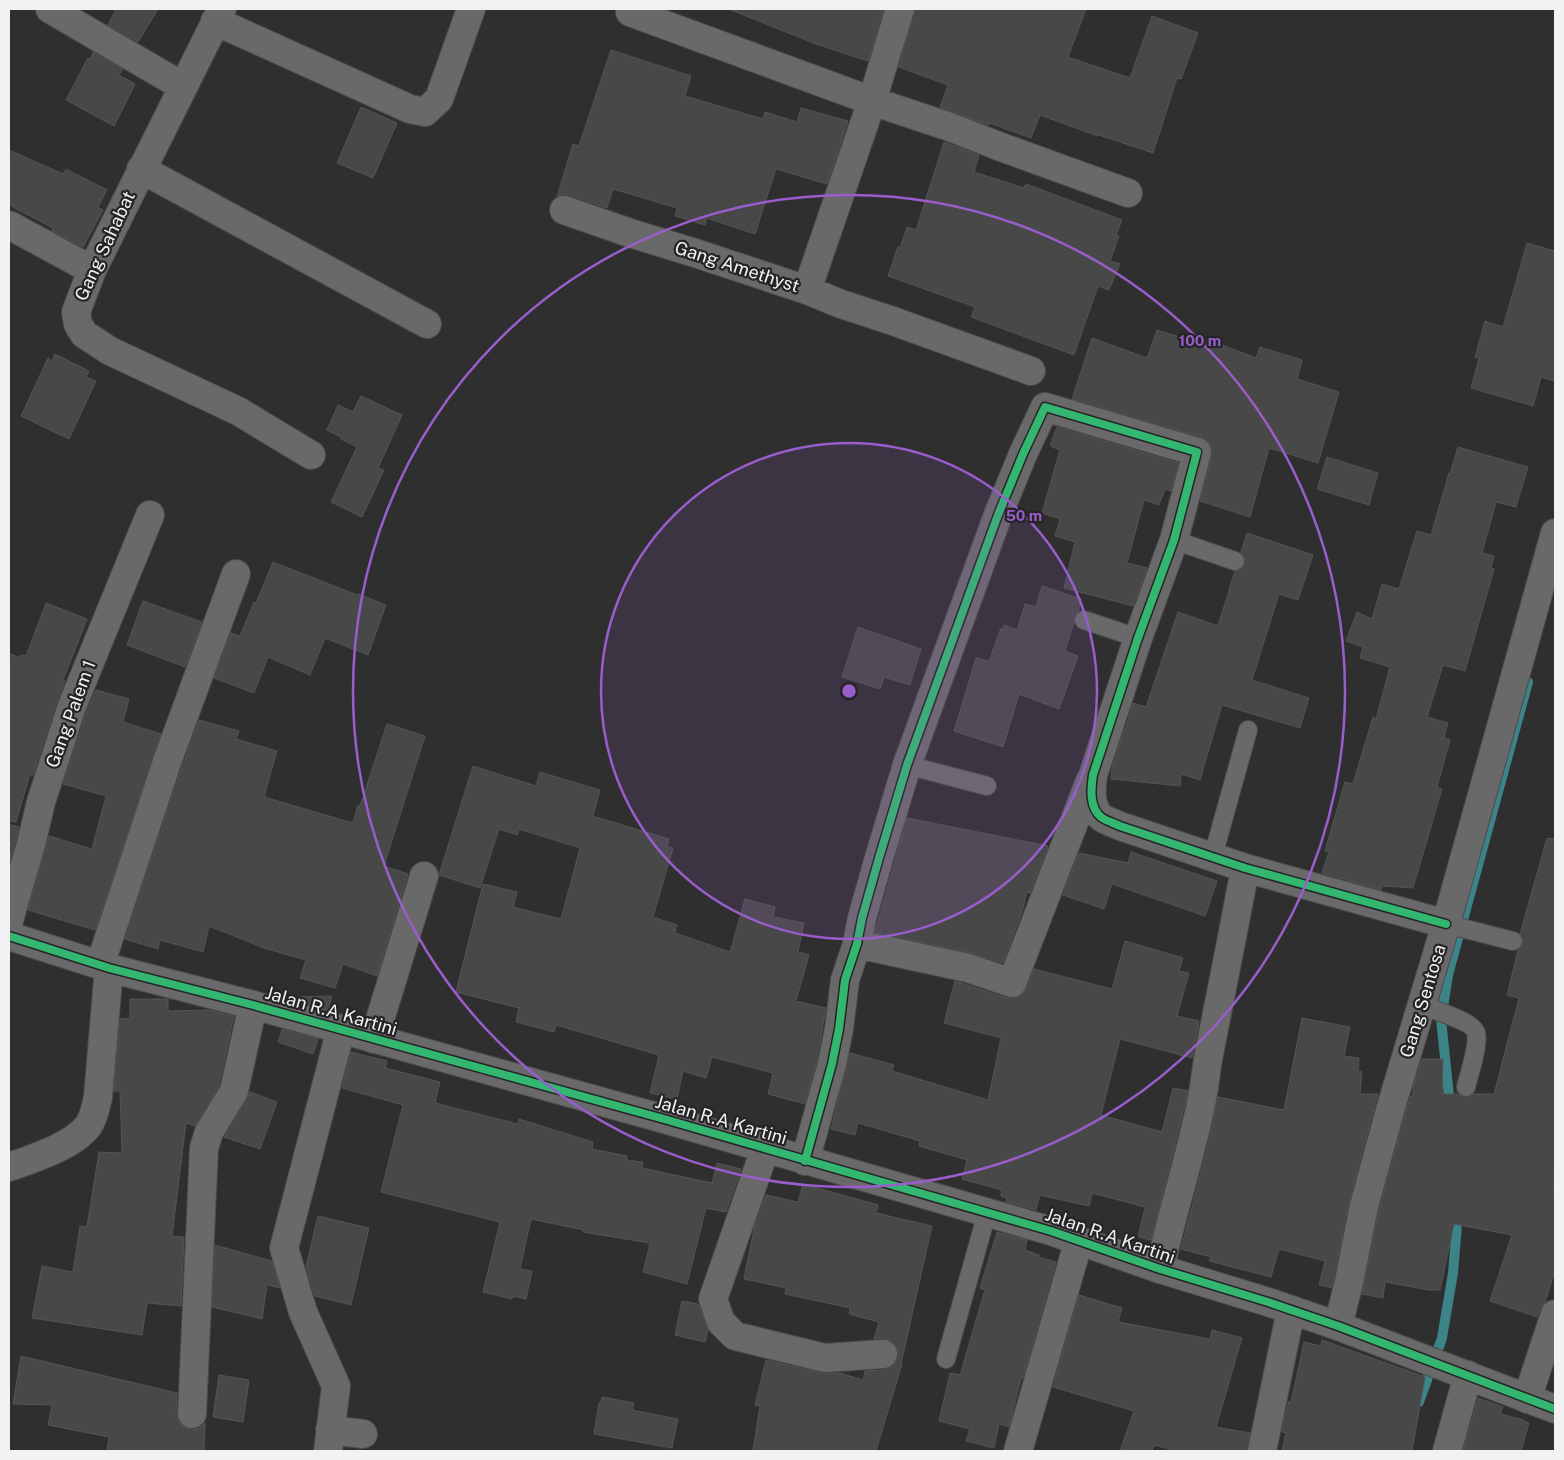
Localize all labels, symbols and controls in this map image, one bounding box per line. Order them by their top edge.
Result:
street label: Gang Sahabat [70,188,139,304]
street label: Gang Amethyst [672,237,802,297]
text: 100 m [1179,332,1221,349]
text: 50 m [1006,507,1042,524]
street label: Gang Palem 1 [41,657,100,770]
centre of rings [840,682,858,700]
street label: Gang Sentosa [1395,942,1450,1060]
street label: Jalan R.A Kartini [263,982,400,1039]
street label: Jalan R.A Kartini [653,1091,790,1148]
street label: Jalan R.A Kartini [1042,1203,1178,1268]

